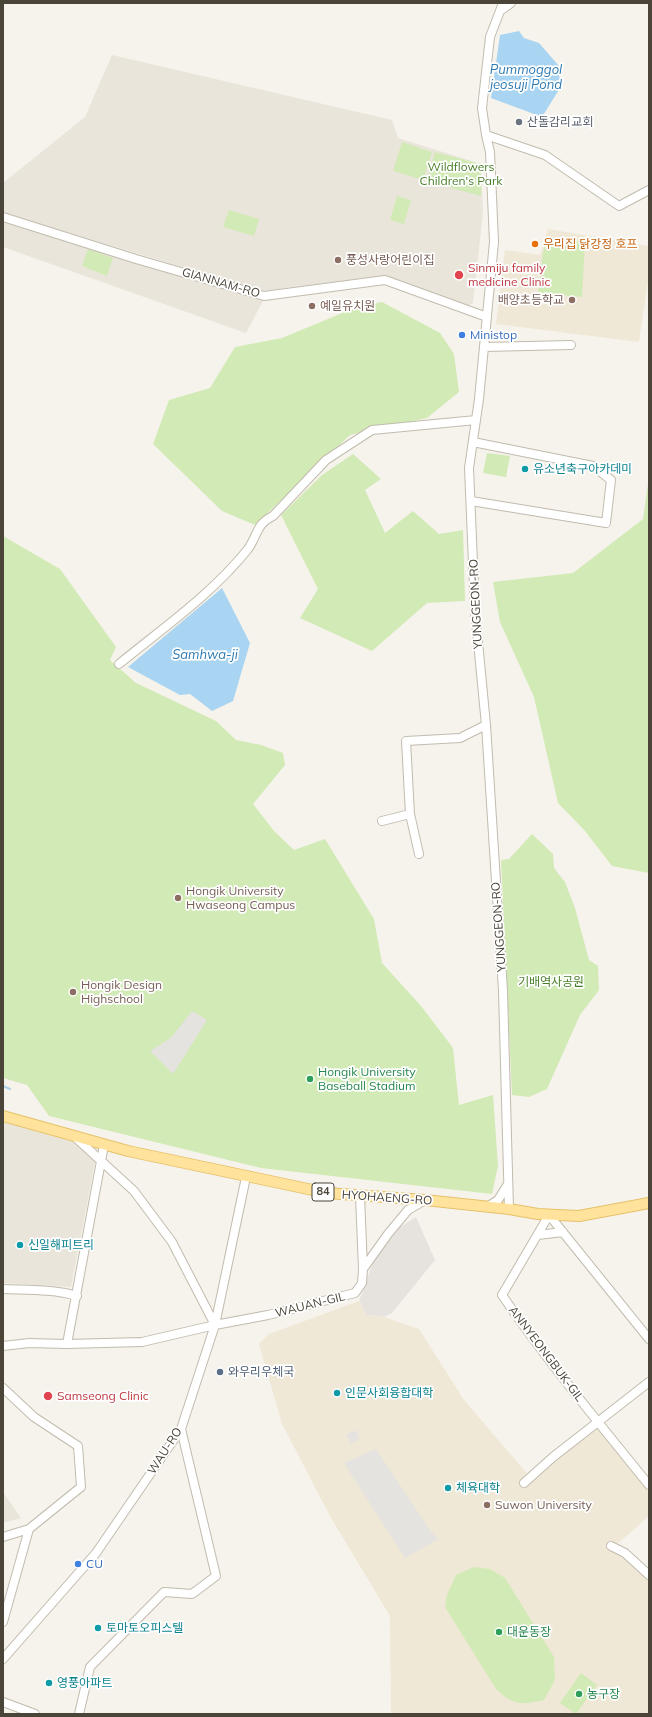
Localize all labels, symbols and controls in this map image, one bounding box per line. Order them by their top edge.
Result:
water label: Pummoggol jeosuji Pond [490,62,562,93]
place label: 산돌감리교회 [527,115,593,129]
marker: 산돌감리교회 [514,117,524,127]
park label: Wildflowers Children's Park [420,160,502,188]
place label: 우리집 닭강정 호프 [543,237,638,251]
marker: 우리집 닭강정 호프 [530,239,540,249]
place label: 풍성사랑어린이집 [346,253,434,267]
marker: 풍성사랑어린이집 [333,255,343,265]
place label: Sinmiju family medicine Clinic [468,261,550,289]
street label: GIANNAM-RO [180,265,262,301]
marker: Sinmiju family medicine Clinic [453,269,465,281]
place label: 배양초등학교 [498,293,564,307]
marker: 배양초등학교 [567,295,577,305]
place label: 예일유치원 [320,299,375,313]
marker: 예일유치원 [307,301,317,311]
place label: Ministop [470,328,517,342]
marker: Ministop [457,330,467,340]
place label: 유소년축구아카데미 [533,462,632,476]
marker: 유소년축구아카데미 [520,464,530,474]
street label: YUNGGEON-RO [466,558,486,650]
water label: Samhwa-ji [172,647,238,663]
street label: YUNGGEON-RO [489,881,509,973]
place label: Hongik University Hwaseong Campus [186,884,295,912]
marker: Hongik University Hwaseong Campus [173,893,183,903]
park label: 기배역사공원 [518,975,584,989]
place label: Hongik Design Highschool [81,978,162,1006]
marker: Hongik Design Highschool [68,987,78,997]
place label: Hongik University Baseball Stadium [318,1065,416,1093]
marker: Hongik University Baseball Stadium [305,1074,315,1084]
road number: 84 [312,1183,334,1201]
street label: HYOHAENG-RO [341,1188,433,1208]
place label: 신일해피트리 [28,1238,94,1252]
marker: 신일해피트리 [15,1240,25,1250]
street label: WAUAN-GIL [274,1289,346,1321]
street label: ANNYEONGBUK-GIL [505,1303,587,1405]
place label: 와우리우체국 [228,1365,294,1379]
marker: 와우리우체국 [215,1367,225,1377]
place label: 인문사회융합대학 [345,1386,433,1400]
marker: 인문사회융합대학 [332,1388,342,1398]
place label: Samseong Clinic [57,1389,149,1403]
marker: Samseong Clinic [42,1390,54,1402]
street label: WAU-RO [145,1425,185,1477]
place label: 체육대학 [456,1481,500,1495]
marker: 체육대학 [443,1483,453,1493]
place label: Suwon University [495,1498,592,1512]
marker: Suwon University [482,1500,492,1510]
place label: CU [86,1557,103,1571]
marker: CU [73,1559,83,1569]
place label: 토마토오피스텔 [106,1621,183,1635]
marker: 토마토오피스텔 [93,1623,103,1633]
place label: 대운동장 [507,1625,551,1639]
marker: 대운동장 [494,1627,504,1637]
place label: 영풍아파트 [57,1676,112,1690]
marker: 영풍아파트 [44,1678,54,1688]
place label: 농구장 [587,1687,620,1701]
marker: 농구장 [574,1689,584,1699]

